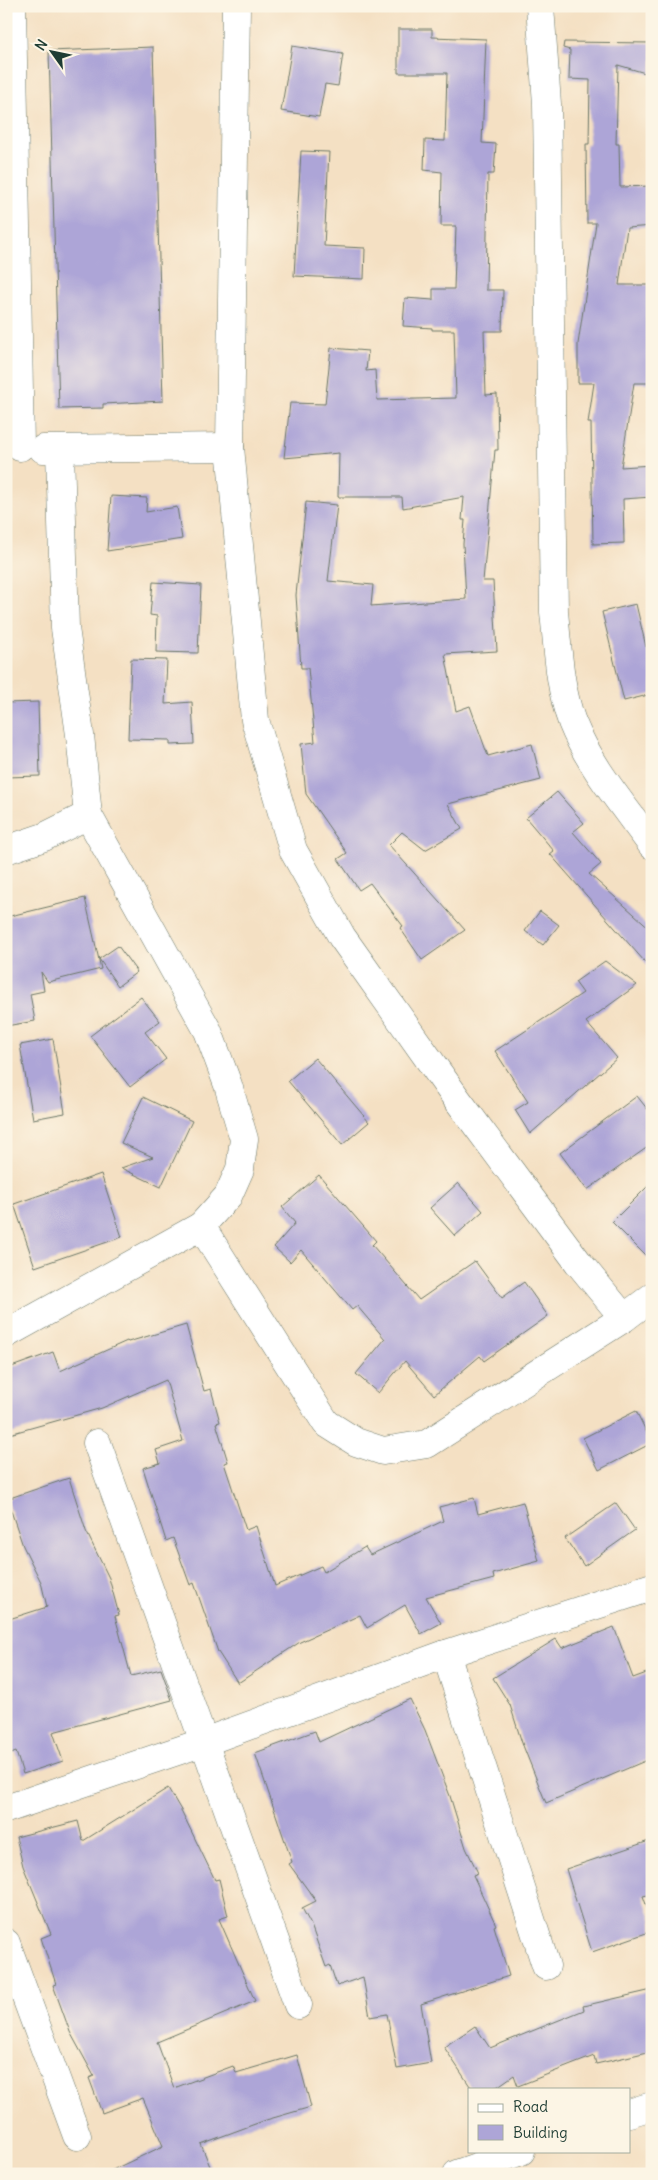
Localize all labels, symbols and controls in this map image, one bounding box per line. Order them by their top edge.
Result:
north arrow [28,28,78,78]
text: N [31,36,51,54]
legend [468,2088,630,2152]
text: Road [513,2097,548,2116]
text: Building [513,2123,568,2142]

